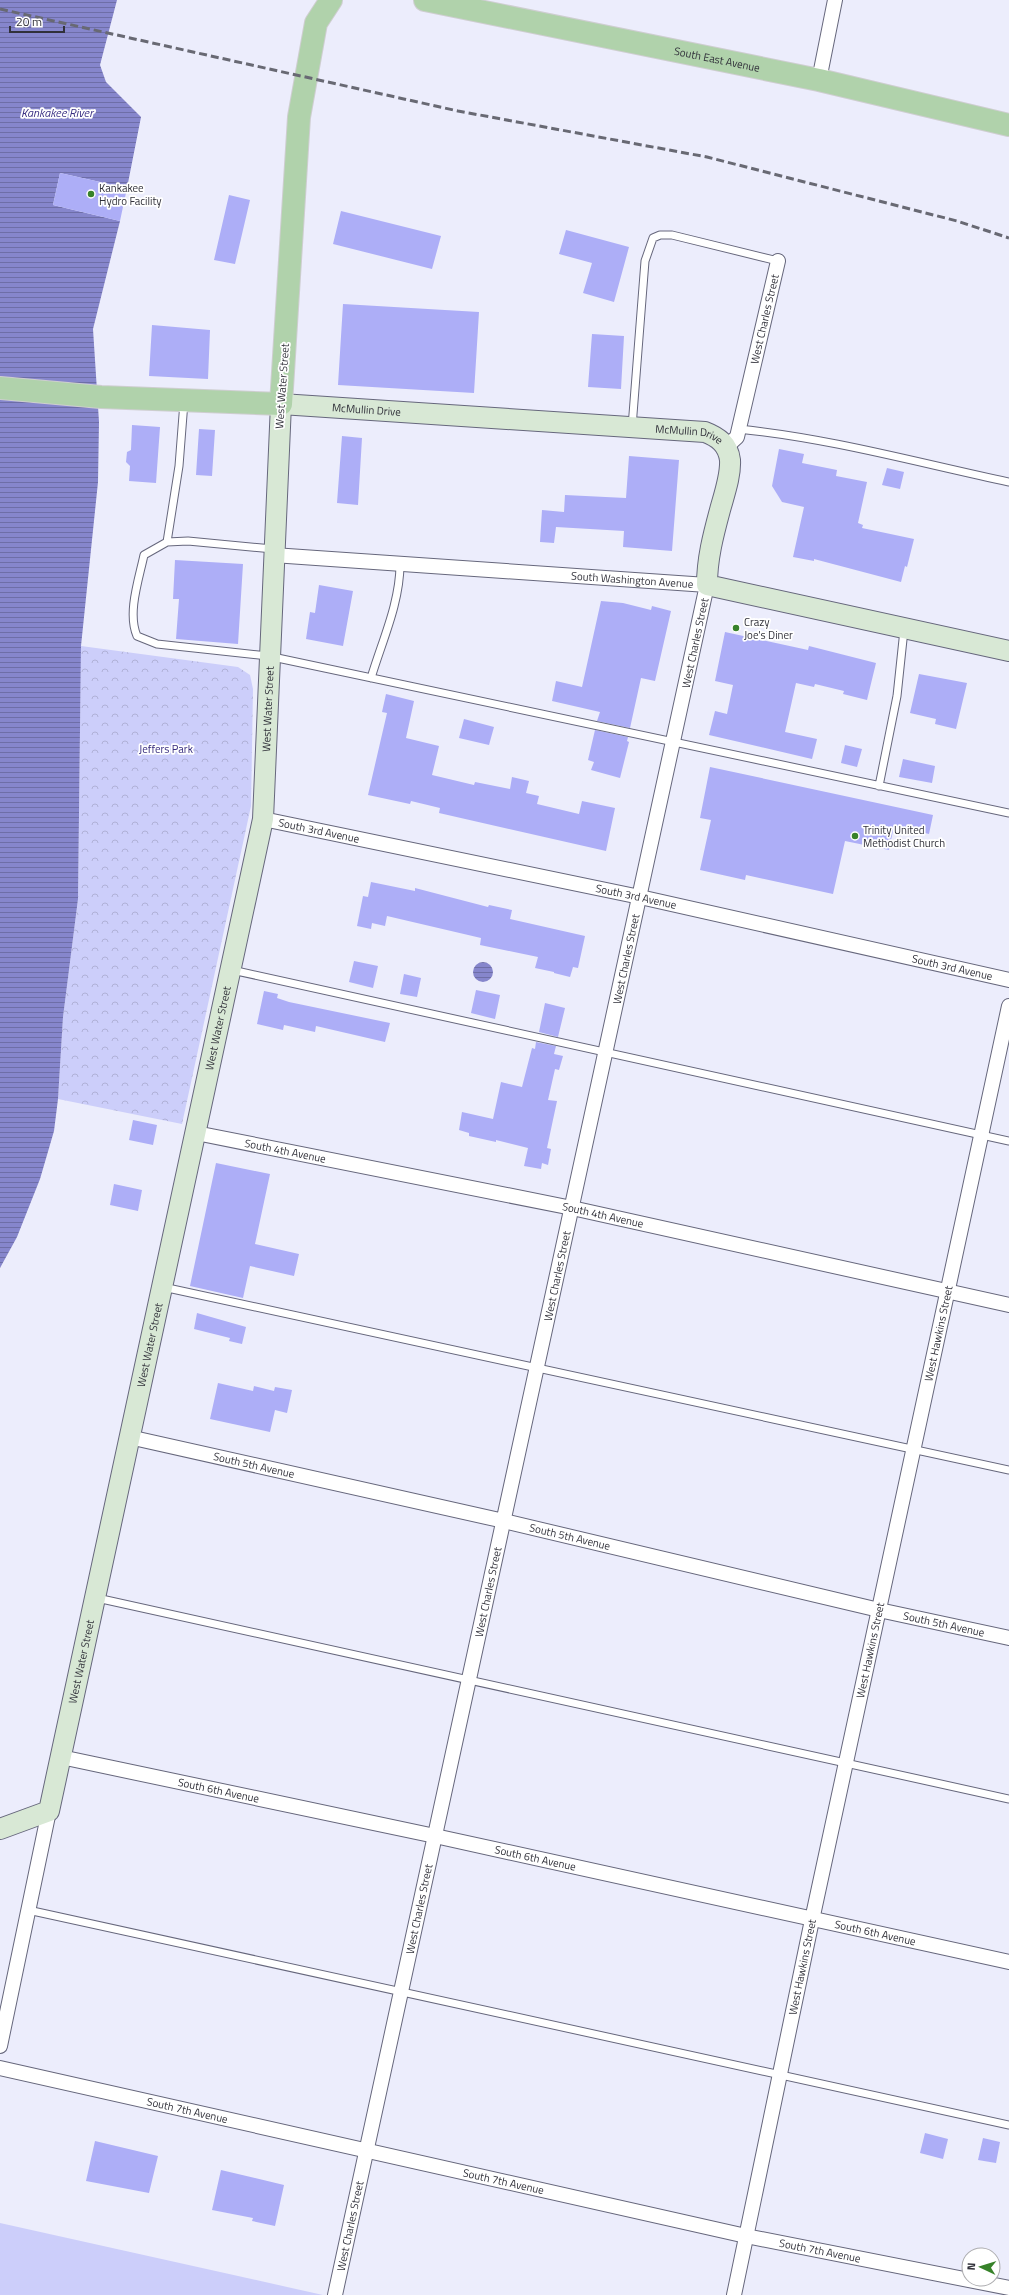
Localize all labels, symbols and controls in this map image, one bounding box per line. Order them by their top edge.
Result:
scale bar [10,8,64,34]
text: 20 m [16,12,42,31]
street label: South East Avenue [673,43,762,76]
water label: Kankakee River [21,103,95,122]
place label: Kankakee Hydro Facility [99,180,162,209]
marker: Kankakee Hydro Facility [86,189,96,199]
street label: West Charles Street [746,272,783,366]
street label: West Water Street [271,343,293,429]
street label: McMullin Drive [331,399,402,420]
street label: McMullin Drive [655,421,727,448]
street label: South Washington Avenue [570,568,694,592]
street label: West Charles Street [678,596,712,690]
place label: Crazy Joe's Diner [744,614,793,643]
marker: Crazy Joe's Diner [731,623,741,633]
street label: West Water Street [258,666,278,752]
park label: Jeffers Park [139,741,194,757]
street label: South 3rd Avenue [277,814,361,847]
place label: Trinity United Methodist Church [863,822,945,851]
marker: Trinity United Methodist Church [850,831,860,841]
street label: South 3rd Avenue [594,880,678,913]
street label: West Charles Street [609,912,643,1006]
street label: South 3rd Avenue [910,950,995,984]
street label: West Water Street [201,985,235,1072]
street label: South 4th Avenue [243,1135,328,1167]
street label: South 4th Avenue [561,1198,645,1232]
street label: West Charles Street [540,1229,574,1323]
street label: West Hawkins Street [920,1284,957,1383]
street label: West Water Street [133,1301,166,1389]
street label: South 5th Avenue [212,1448,296,1482]
street label: South 5th Avenue [528,1519,612,1554]
street label: West Charles Street [471,1545,505,1639]
street label: West Hawkins Street [852,1601,888,1700]
street label: South 5th Avenue [902,1607,986,1641]
street label: West Water Street [64,1618,98,1705]
street label: South 6th Avenue [176,1774,261,1807]
street label: South 6th Avenue [493,1841,578,1875]
street label: West Charles Street [402,1862,436,1956]
street label: South 6th Avenue [833,1916,918,1949]
street label: West Hawkins Street [784,1918,820,2016]
street label: South 7th Avenue [145,2093,230,2127]
street label: South 7th Avenue [461,2164,546,2198]
street label: West Charles Street [333,2179,367,2273]
street label: South 7th Avenue [778,2235,862,2267]
north arrow [961,2247,1001,2287]
text: N [963,2262,979,2271]

